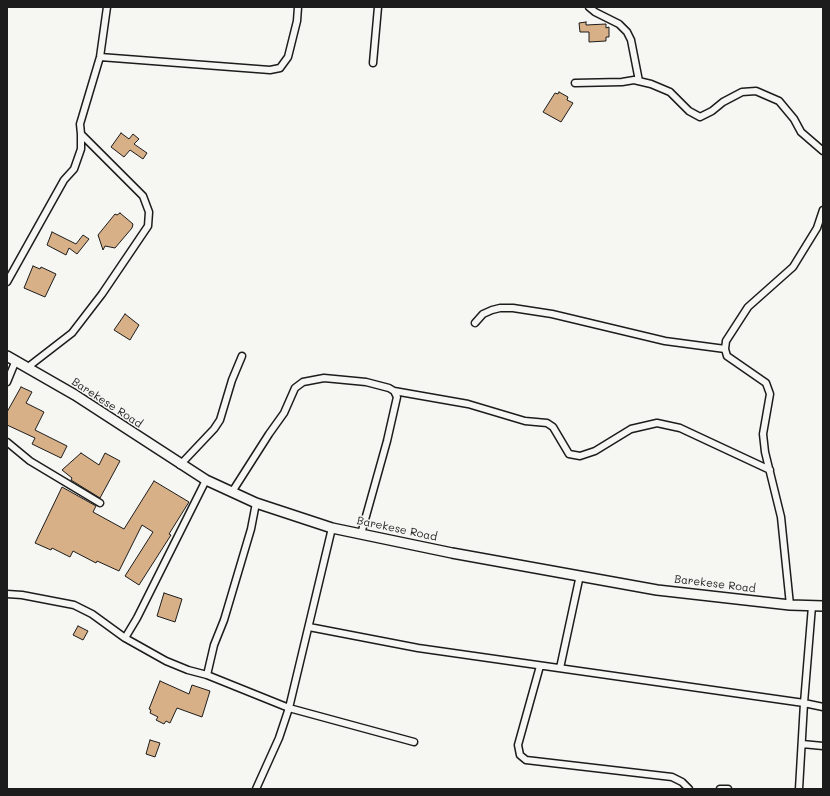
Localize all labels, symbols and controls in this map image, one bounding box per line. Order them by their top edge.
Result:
street label: Barekese Road [69,375,145,431]
street label: Barekese Road [356,514,438,544]
street label: Barekese Road [674,572,756,596]

